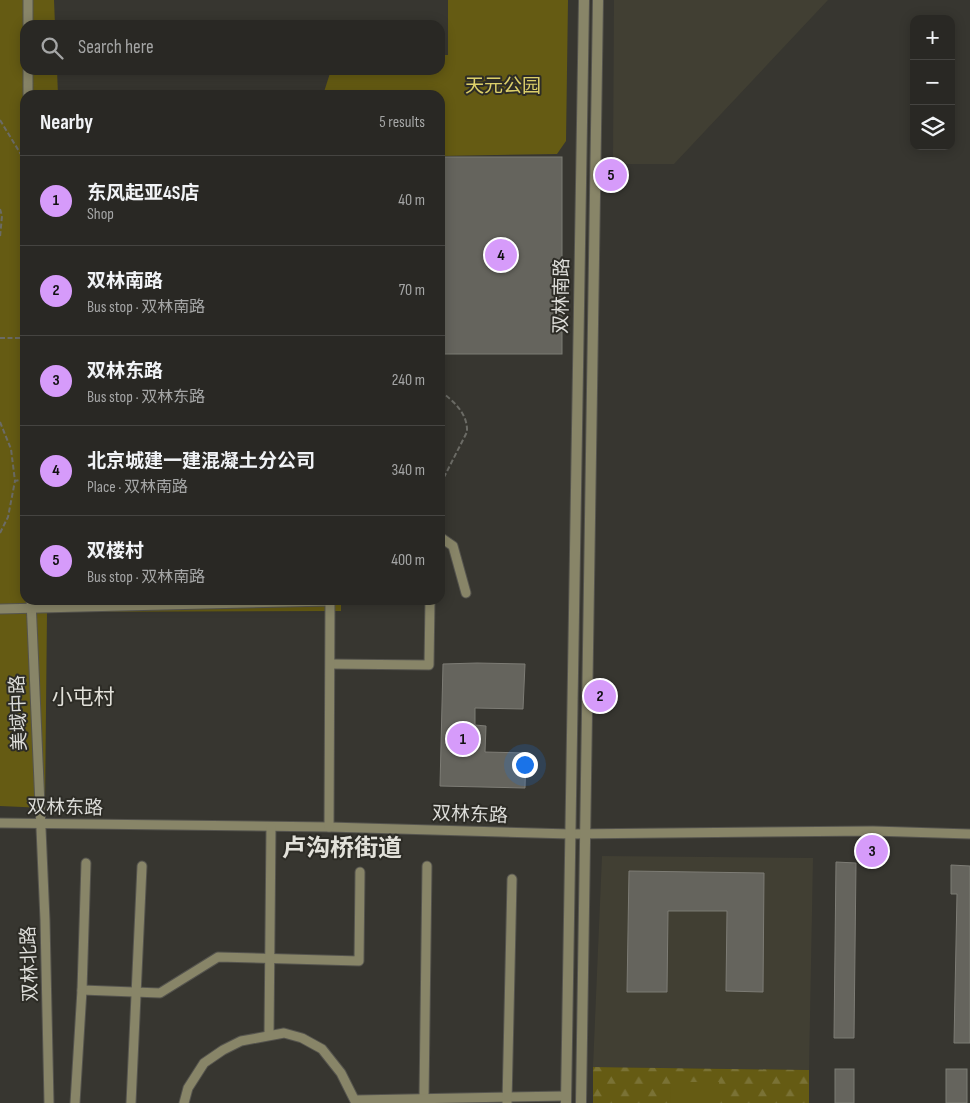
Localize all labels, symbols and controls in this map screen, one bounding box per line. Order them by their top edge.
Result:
map controls [910,15,955,150]
button: + [910,15,955,60]
search box [20,20,445,75]
icon: search [38,34,66,62]
text: Search here [78,36,154,59]
button: − [910,60,955,105]
park label: 天元公园 [465,75,541,98]
button: layers [910,105,955,150]
text: Nearby [40,110,93,135]
text: 5 results [379,113,425,132]
pin: 5 [595,156,627,194]
text: 东风起亚4S店 [87,182,199,205]
text: 1 [53,191,59,210]
text: 40 m [398,191,425,210]
text: Shop [87,205,114,224]
pin: 4 [485,236,517,274]
street label: 双林南路 [550,258,574,334]
text: 双林南路 [87,270,163,293]
text: 2 [52,281,60,300]
text: 70 m [399,281,425,300]
text: Bus stop · 双林南路 [87,298,205,317]
text: 双林东路 [87,360,163,383]
text: 3 [52,371,60,390]
text: 240 m [392,371,425,390]
text: Bus stop · 双林东路 [87,388,205,407]
text: 北京城建一建混凝土分公司 [87,450,315,473]
text: 4 [52,461,60,480]
text: 340 m [392,461,425,480]
text: Place · 双林南路 [87,478,188,497]
text: 双楼村 [87,540,144,563]
text: 5 [52,551,60,570]
text: 400 m [391,551,425,570]
text: Bus stop · 双林南路 [87,568,205,587]
street label: 美域中路 [6,675,32,751]
pin: 2 [584,677,616,715]
district label: 小屯村 [52,685,115,710]
pin: 1 [447,720,479,758]
your location [512,752,538,778]
street label: 双林东路 [27,796,103,820]
street label: 双林东路 [432,802,508,828]
pin: 3 [856,832,888,870]
district label: 卢沟桥街道 [282,834,402,863]
street label: 双林北路 [17,926,43,1002]

